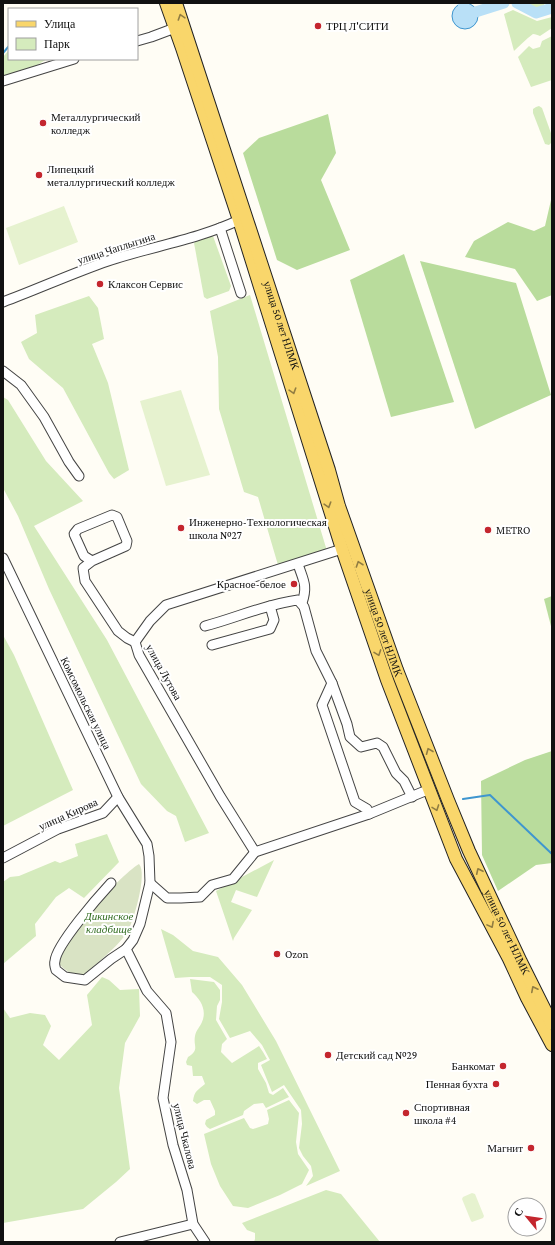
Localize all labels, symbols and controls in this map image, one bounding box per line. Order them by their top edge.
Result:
legend [8,8,138,60]
one-way arrow [177,14,186,21]
text: Улица [44,17,76,31]
place label: ТРЦ Л'СИТИ [326,20,389,32]
marker: ТРЦ Л'СИТИ [313,21,323,31]
text: Парк [44,37,70,51]
place label: Металлургический колледж [51,111,141,136]
marker: Металлургический колледж [38,118,48,128]
place label: Липецкий металлургический колледж [47,163,175,188]
marker: Липецкий металлургический колледж [34,170,44,180]
street label: улица Чаплыгина [76,230,157,266]
place label: Клаксон Сервис [108,278,183,290]
marker: Клаксон Сервис [95,279,105,289]
street label: улица 50 лет НЛМК [261,279,302,372]
one-way arrow [288,387,297,394]
one-way arrow [323,501,332,508]
place label: Инженерно-Технологическая школа №27 [189,516,327,541]
marker: Инженерно-Технологическая школа №27 [176,523,186,533]
place label: METRO [496,524,530,536]
marker: METRO [483,525,493,535]
one-way arrow [355,560,364,567]
place label: Красное-белое [217,578,286,590]
marker: Красное-белое [289,579,299,589]
street label: улица 50 лет НЛМК [363,587,405,679]
street label: улица Лутова [144,642,184,702]
one-way arrow [373,650,381,657]
street label: Комсомольская улица [58,655,114,751]
one-way arrow [425,748,433,755]
street label: улица Кирова [37,796,99,832]
one-way arrow [431,804,440,811]
one-way arrow [476,868,484,876]
street label: улица 50 лет НЛМК [482,888,533,977]
park label: Дикинское кладбище [84,910,133,935]
one-way arrow [486,921,494,928]
place label: Ozon [285,948,308,960]
marker: Ozon [272,949,282,959]
one-way arrow [532,985,539,993]
place label: Детский сад №29 [336,1049,417,1061]
marker: Детский сад №29 [323,1050,333,1060]
place label: Банкомат [452,1060,495,1072]
marker: Банкомат [498,1061,508,1071]
place label: Пенная бухта [426,1078,488,1090]
marker: Пенная бухта [491,1079,501,1089]
place label: Спортивная школа #4 [414,1101,470,1126]
street label: улица Чкалова [171,1102,199,1170]
marker: Спортивная школа #4 [401,1108,411,1118]
place label: Магнит [487,1142,523,1154]
marker: Магнит [526,1143,536,1153]
north arrow [507,1197,547,1237]
text: С [511,1206,525,1219]

